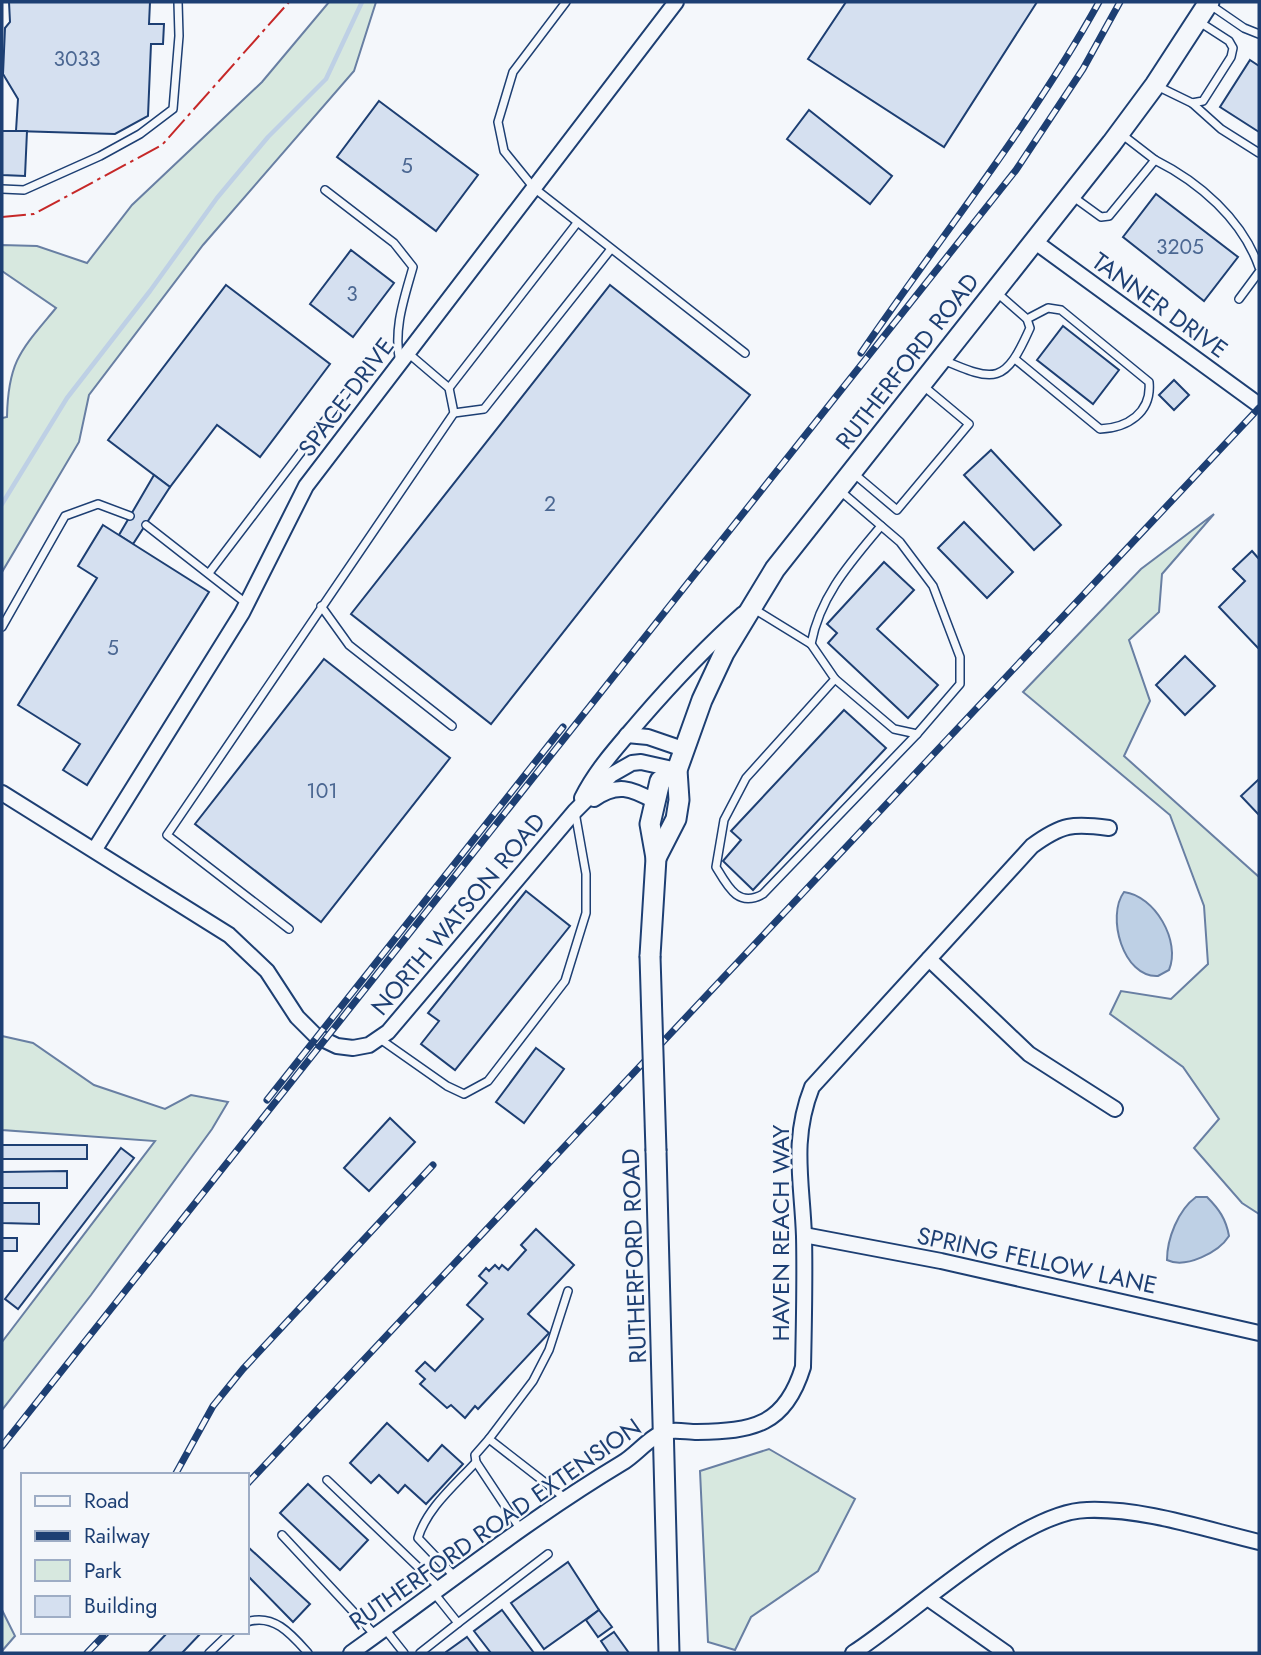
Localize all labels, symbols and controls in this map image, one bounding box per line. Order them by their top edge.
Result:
house number: 3033 [54,44,101,74]
house number: 5 [401,151,413,181]
house number: 3205 [1156,232,1204,262]
street label: TANNER DRIVE [1085,244,1235,366]
street label: RUTHERFORD ROAD [827,265,987,457]
house number: 3 [346,279,358,309]
street label: SPACE DRIVE [290,330,402,464]
house number: 2 [544,489,556,519]
house number: 5 [107,633,119,663]
house number: 101 [306,776,338,806]
street label: NORTH WATSON ROAD [363,805,553,1023]
street label: HAVEN REACH WAY [763,1124,798,1341]
street label: RUTHERFORD ROAD [613,1148,655,1364]
street label: SPRING FELLOW LANE [914,1217,1160,1303]
street label: RUTHERFORD ROAD EXTENSION [342,1410,648,1638]
legend [21,1473,248,1634]
text: Road [84,1486,129,1516]
text: Railway [84,1521,150,1551]
text: Park [84,1556,122,1586]
text: Building [84,1591,157,1621]

